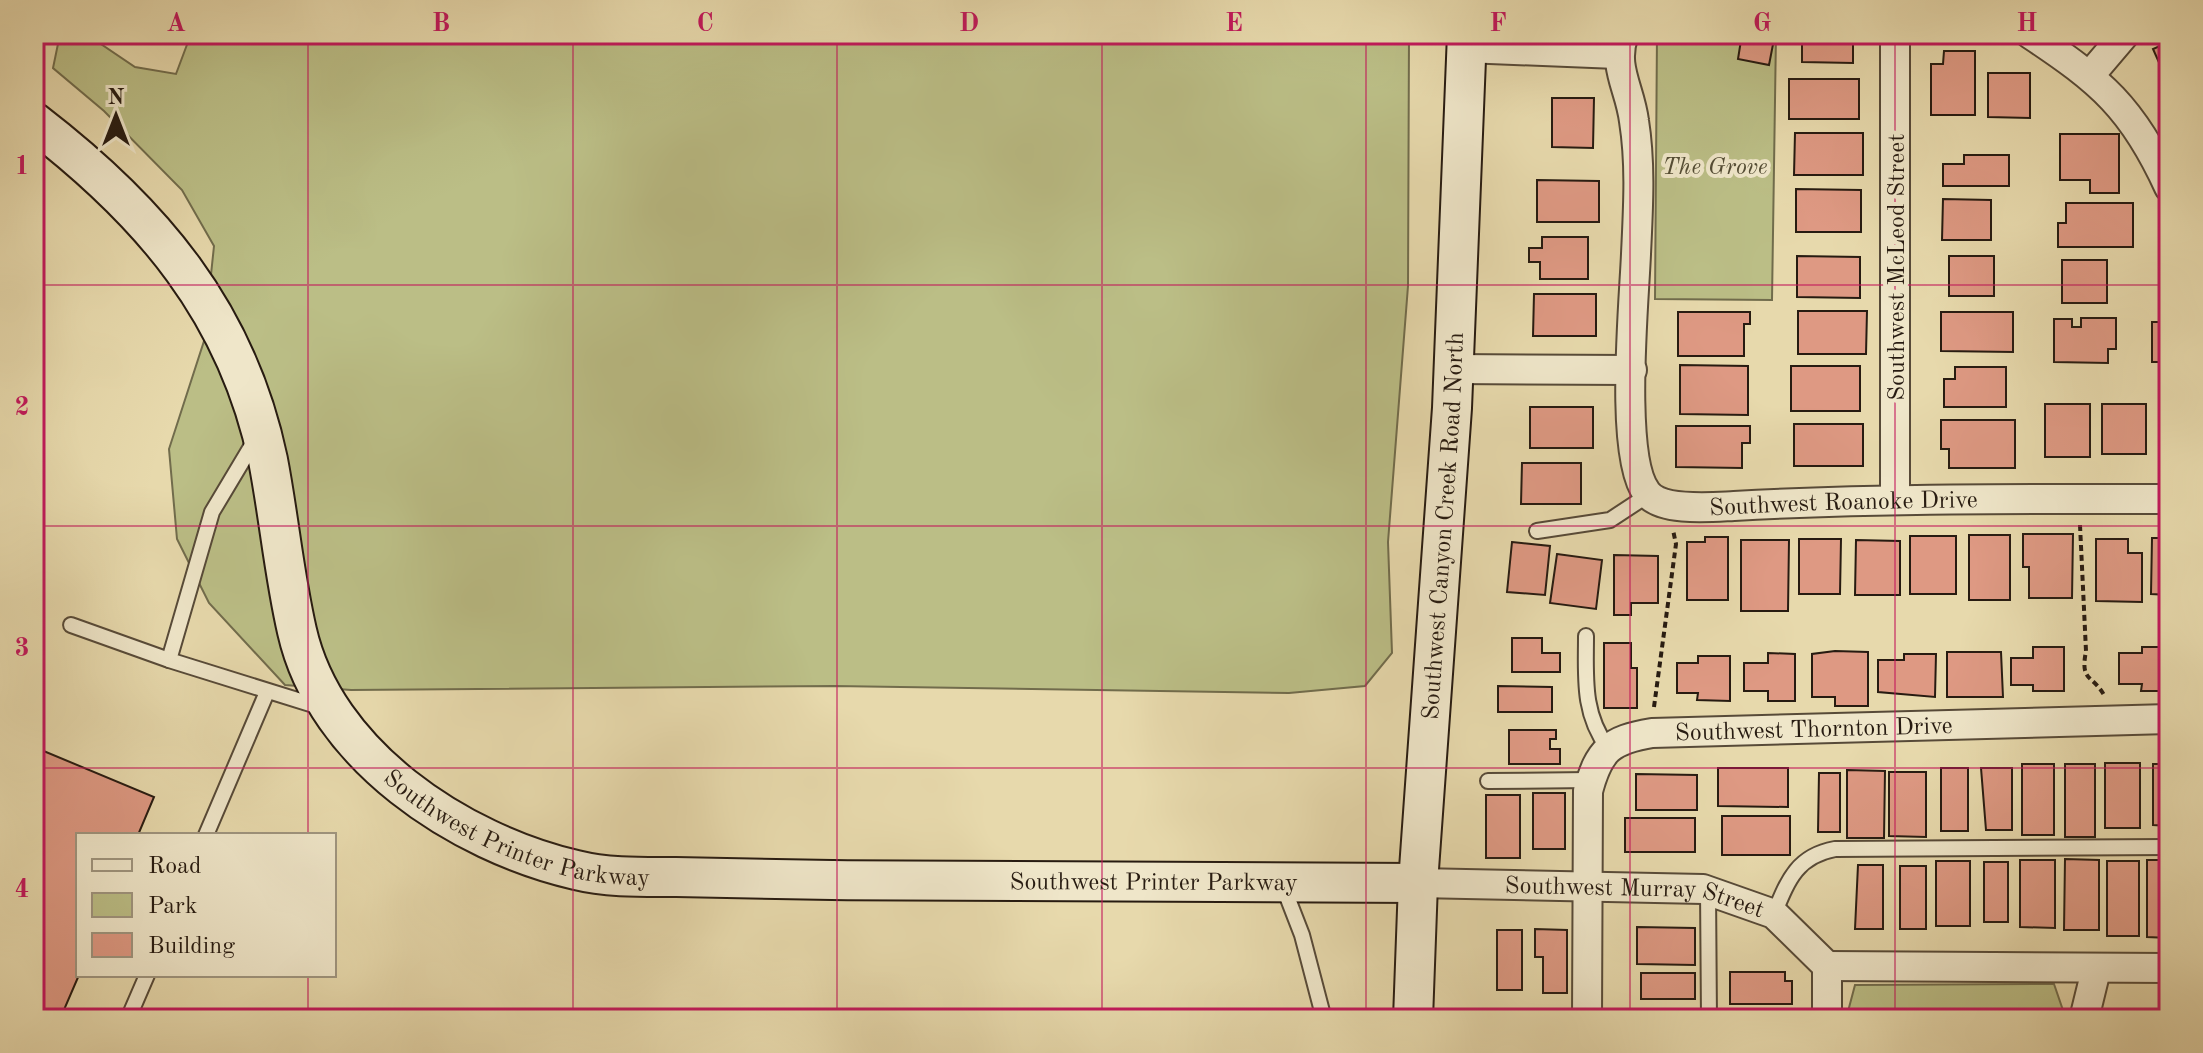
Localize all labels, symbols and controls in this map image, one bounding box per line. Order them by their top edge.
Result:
text: A [166,11,186,37]
text: B [432,11,450,37]
text: C [696,11,714,37]
text: D [959,11,979,37]
text: E [1225,11,1243,37]
text: F [1489,11,1507,37]
text: G [1753,11,1771,37]
text: H [2016,11,2038,37]
north arrow [76,76,156,156]
text: N [108,87,125,109]
street label: Southwest McLeod Street [1886,133,1910,401]
text: 1 [14,154,30,180]
park label: The Grove [1662,156,1768,180]
street label: Southwest Canyon Creek Road North [1420,332,1469,721]
text: 2 [14,395,30,421]
street label: Southwest Roanoke Drive [1709,489,1978,521]
text: 3 [14,636,30,662]
street label: Southwest Thornton Drive [1675,715,1953,746]
street label: Southwest Printer Parkway [378,766,650,891]
legend [76,833,336,977]
text: Road [148,855,201,879]
street label: Southwest Printer Parkway [1010,871,1298,896]
street label: Southwest Murray Street [1504,875,1767,924]
text: 4 [14,877,30,903]
text: Park [148,895,197,919]
text: Building [148,935,235,959]

